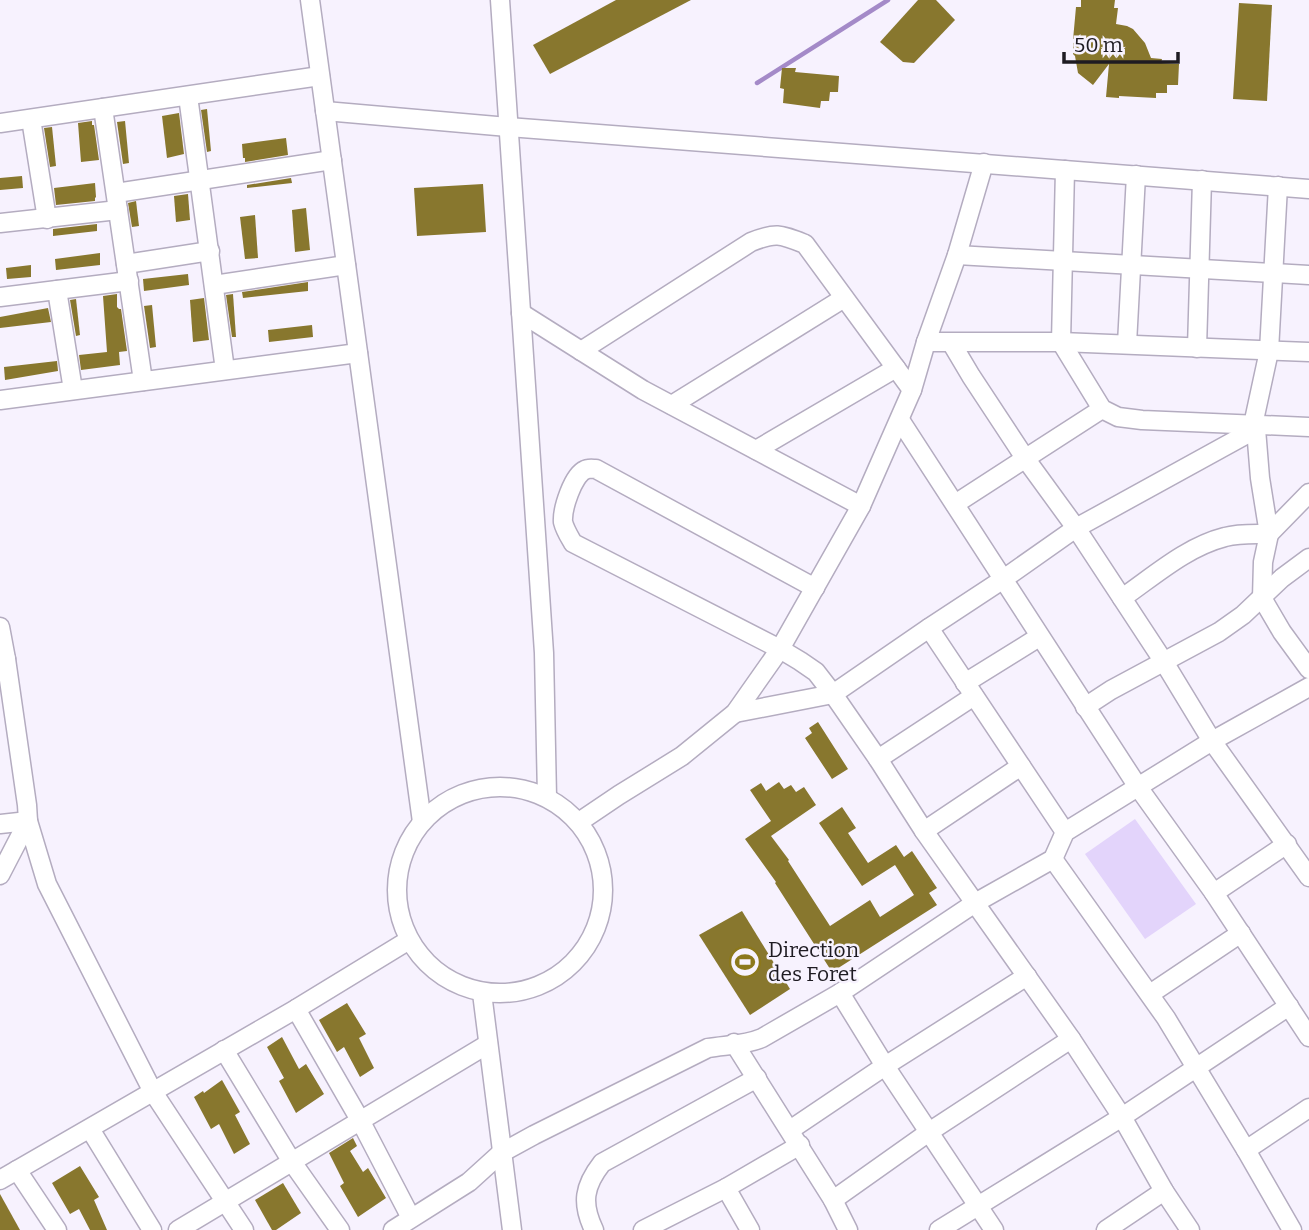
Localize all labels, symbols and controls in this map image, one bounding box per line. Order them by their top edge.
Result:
scale bar [1064,21,1178,65]
text: 50 m [1074,32,1123,58]
place label: Direction des Foret [768,937,859,987]
sports icon: Direction des Foret [728,945,762,979]

